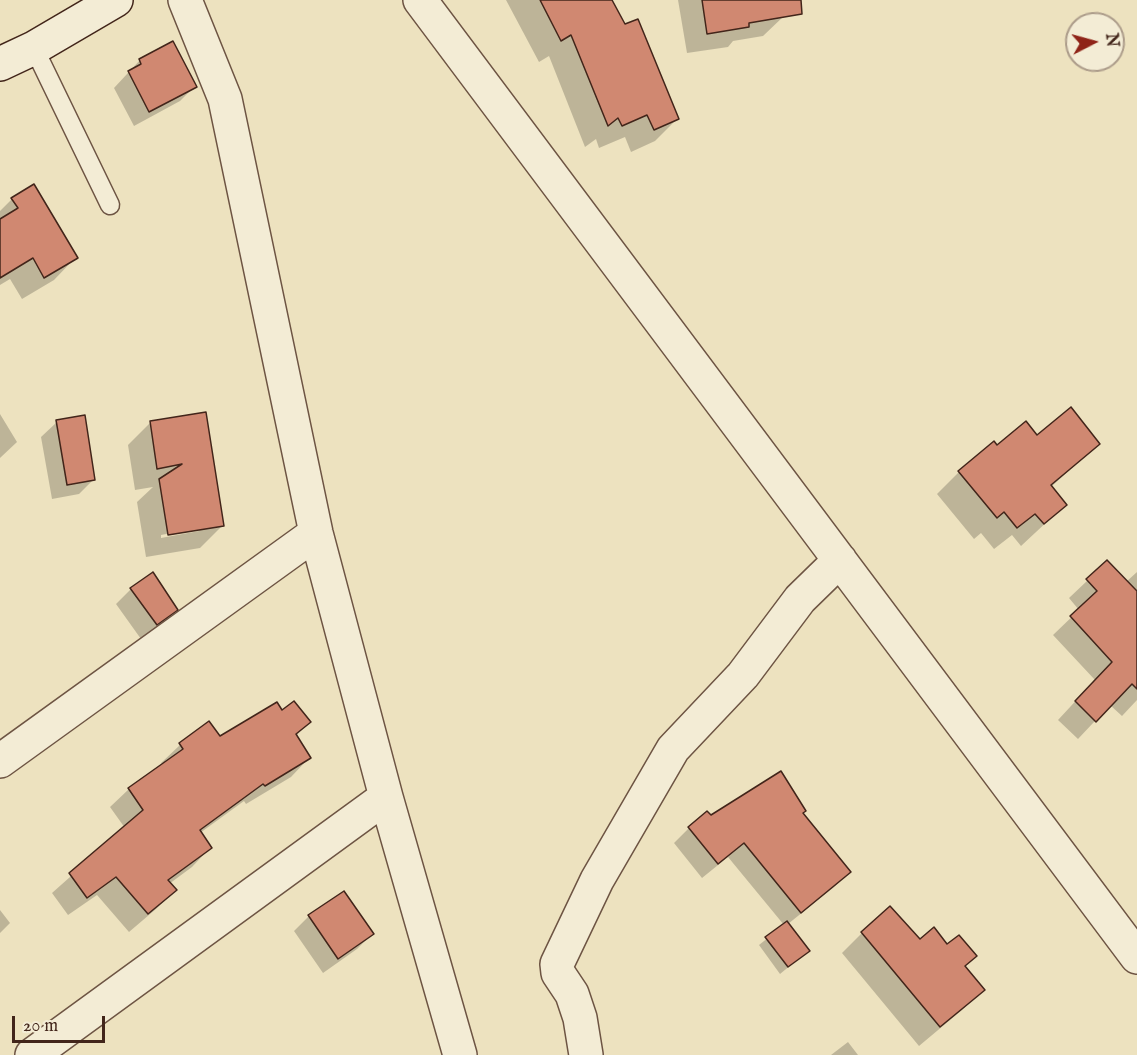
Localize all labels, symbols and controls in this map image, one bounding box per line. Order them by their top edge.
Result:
north arrow [1065,12,1125,72]
text: N [1100,32,1122,48]
scale bar [15,1004,108,1042]
text: 20 m [23,1015,58,1038]

